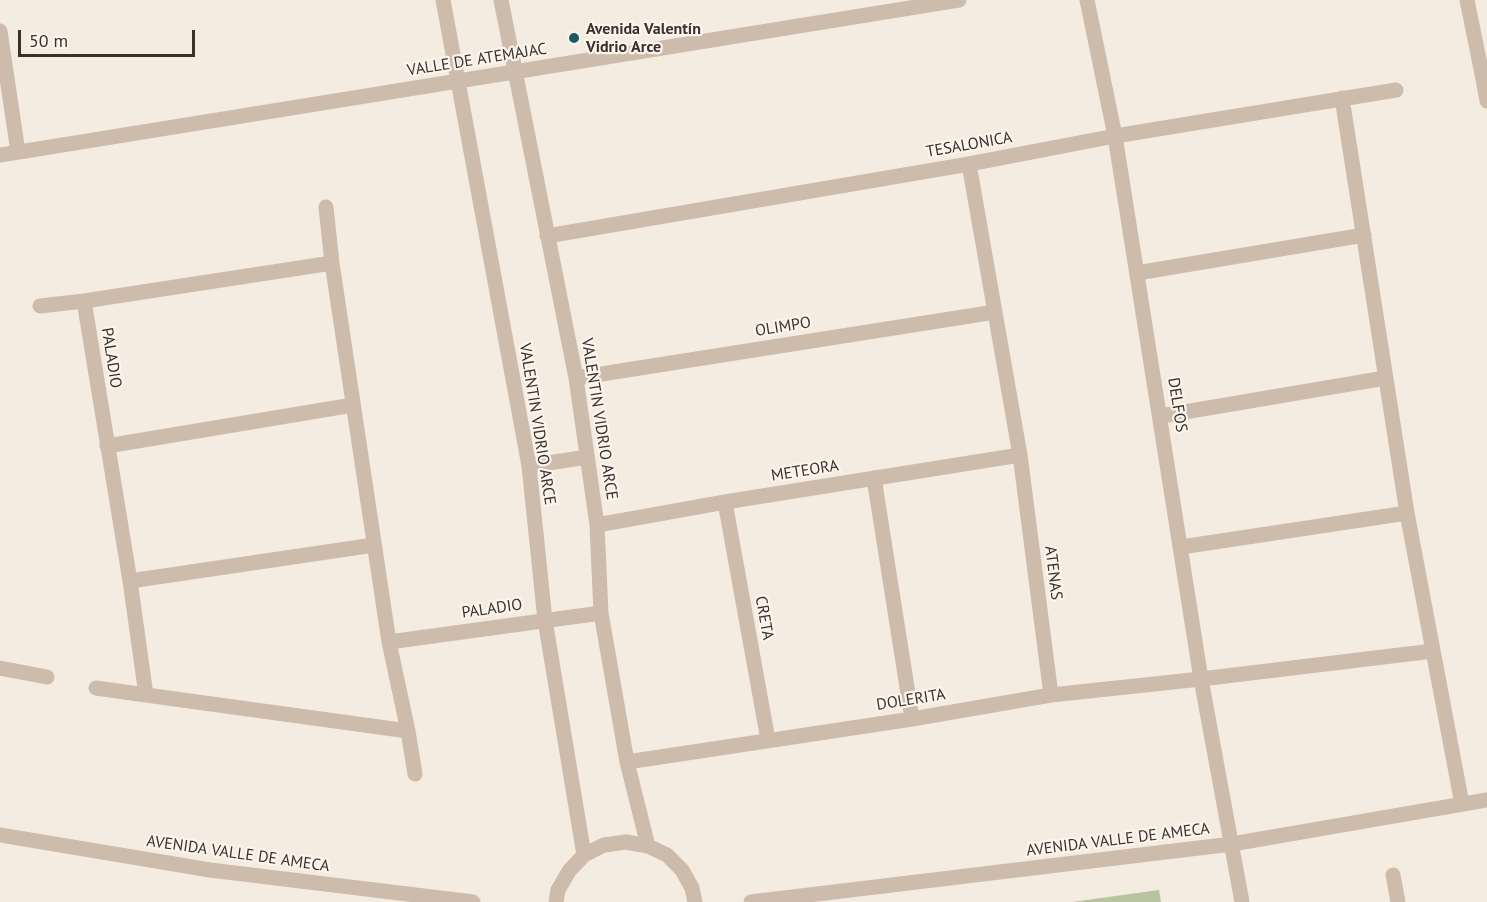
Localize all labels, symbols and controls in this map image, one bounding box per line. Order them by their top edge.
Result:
scale bar [21,18,198,56]
place label: Avenida Valentín Vidrio Arce [586,19,701,57]
text: 50 m [29,29,68,52]
marker: Avenida Valentín Vidrio Arce [567,31,581,45]
street label: VALLE DE ATEMAJAC [406,39,548,81]
street label: TESALONICA [925,128,1013,162]
street label: OLIMPO [754,313,812,341]
street label: PALADIO [97,326,125,390]
street label: VALENTIN VIDRIO ARCE [577,337,621,501]
street label: VALENTIN VIDRIO ARCE [515,342,559,506]
street label: DELFOS [1163,376,1191,434]
street label: METEORA [770,456,840,486]
street label: ATENAS [1040,545,1066,601]
street label: CRETA [751,594,777,642]
street label: PALADIO [460,595,524,623]
street label: DOLERITA [875,685,947,715]
street label: AVENIDA VALLE DE AMECA [1025,819,1211,861]
street label: AVENIDA VALLE DE AMECA [145,832,331,876]

